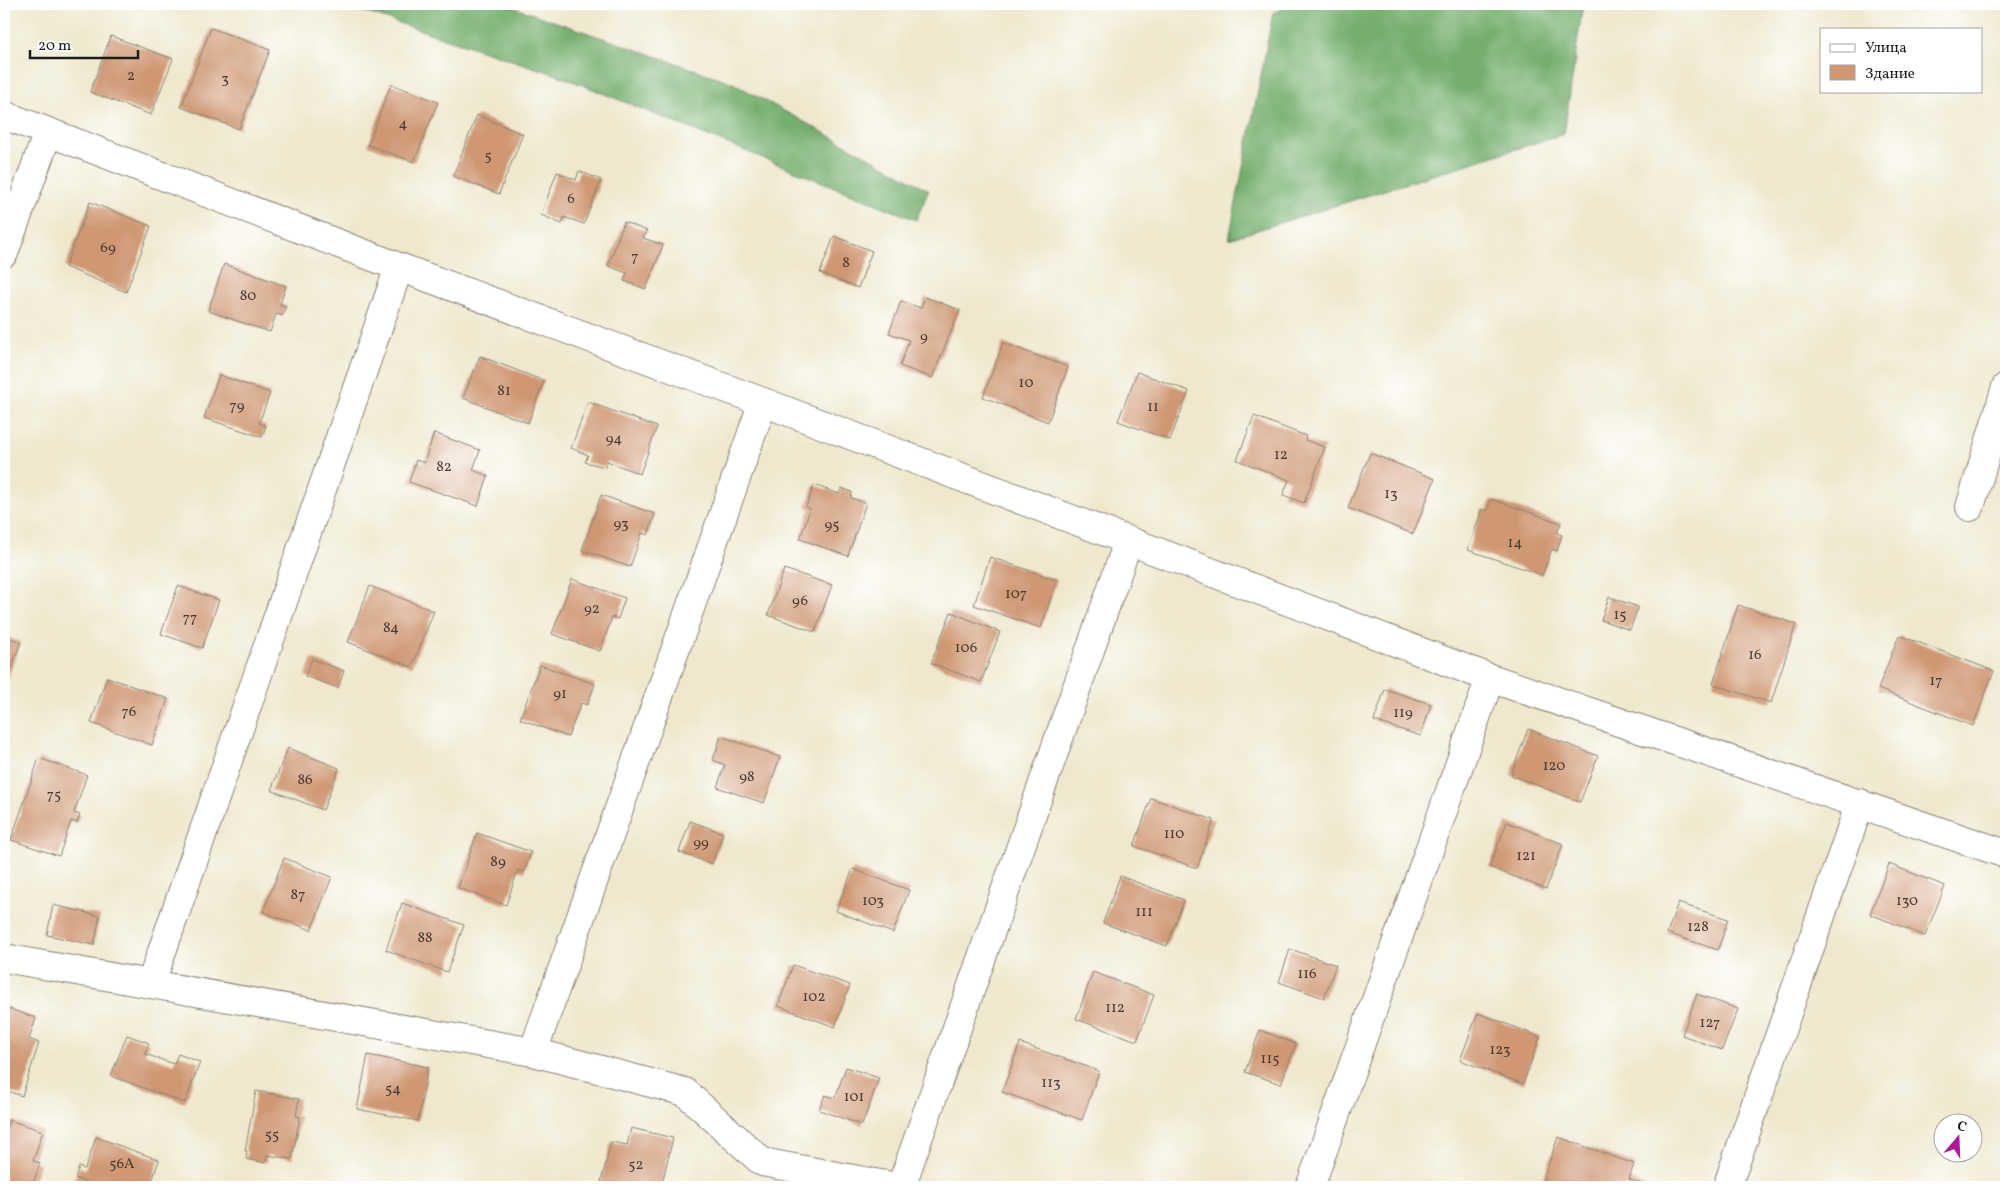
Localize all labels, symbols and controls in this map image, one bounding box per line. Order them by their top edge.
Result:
scale bar [30,28,138,60]
legend [1820,28,1982,92]
text: 20 m [38,36,71,57]
text: Улица [1865,38,1907,59]
text: Здание [1865,64,1915,85]
house number: 2 [127,66,135,87]
house number: 3 [221,69,229,90]
house number: 4 [399,114,408,135]
house number: 5 [484,146,492,167]
house number: 6 [567,189,575,210]
house number: 69 [100,238,116,259]
house number: 7 [631,247,639,268]
house number: 8 [842,253,850,274]
house number: 80 [240,286,256,307]
house number: 9 [920,327,928,348]
house number: 10 [1019,373,1033,394]
house number: 81 [497,381,511,402]
house number: 79 [230,396,245,417]
house number: 11 [1147,397,1159,418]
house number: 94 [606,429,622,450]
house number: 12 [1274,445,1288,466]
house number: 82 [436,457,452,478]
house number: 13 [1384,484,1398,505]
house number: 93 [613,514,629,535]
house number: 95 [825,515,839,536]
house number: 14 [1508,533,1522,554]
house number: 107 [1005,584,1027,605]
house number: 96 [792,591,808,612]
house number: 92 [584,599,600,620]
house number: 15 [1613,605,1627,626]
house number: 77 [183,608,197,629]
house number: 84 [383,618,399,639]
house number: 106 [955,638,977,659]
house number: 16 [1748,645,1762,666]
house number: 17 [1929,671,1943,692]
house number: 91 [553,684,567,705]
house number: 76 [122,702,136,723]
house number: 119 [1393,703,1413,724]
house number: 120 [1543,756,1565,777]
house number: 98 [739,767,755,788]
house number: 86 [297,770,313,791]
house number: 75 [47,785,61,806]
house number: 110 [1164,824,1184,845]
house number: 99 [693,833,709,854]
house number: 121 [1516,846,1536,867]
house number: 89 [490,852,506,873]
house number: 87 [291,885,305,906]
house number: 103 [862,891,884,912]
house number: 130 [1896,891,1918,912]
house number: 111 [1135,902,1153,923]
house number: 128 [1687,917,1709,938]
house number: 88 [417,928,433,949]
house number: 116 [1297,964,1317,985]
house number: 102 [803,987,825,1008]
house number: 112 [1105,998,1125,1019]
house number: 127 [1700,1013,1720,1034]
house number: 123 [1489,1040,1511,1061]
house number: 115 [1261,1049,1279,1070]
house number: 113 [1041,1073,1061,1094]
house number: 54 [385,1079,401,1100]
house number: 101 [844,1087,864,1108]
north arrow [1932,1114,1982,1164]
text: С [1954,1117,1969,1138]
house number: 55 [265,1125,279,1146]
house number: 56А [109,1154,135,1175]
house number: 52 [628,1155,644,1176]

